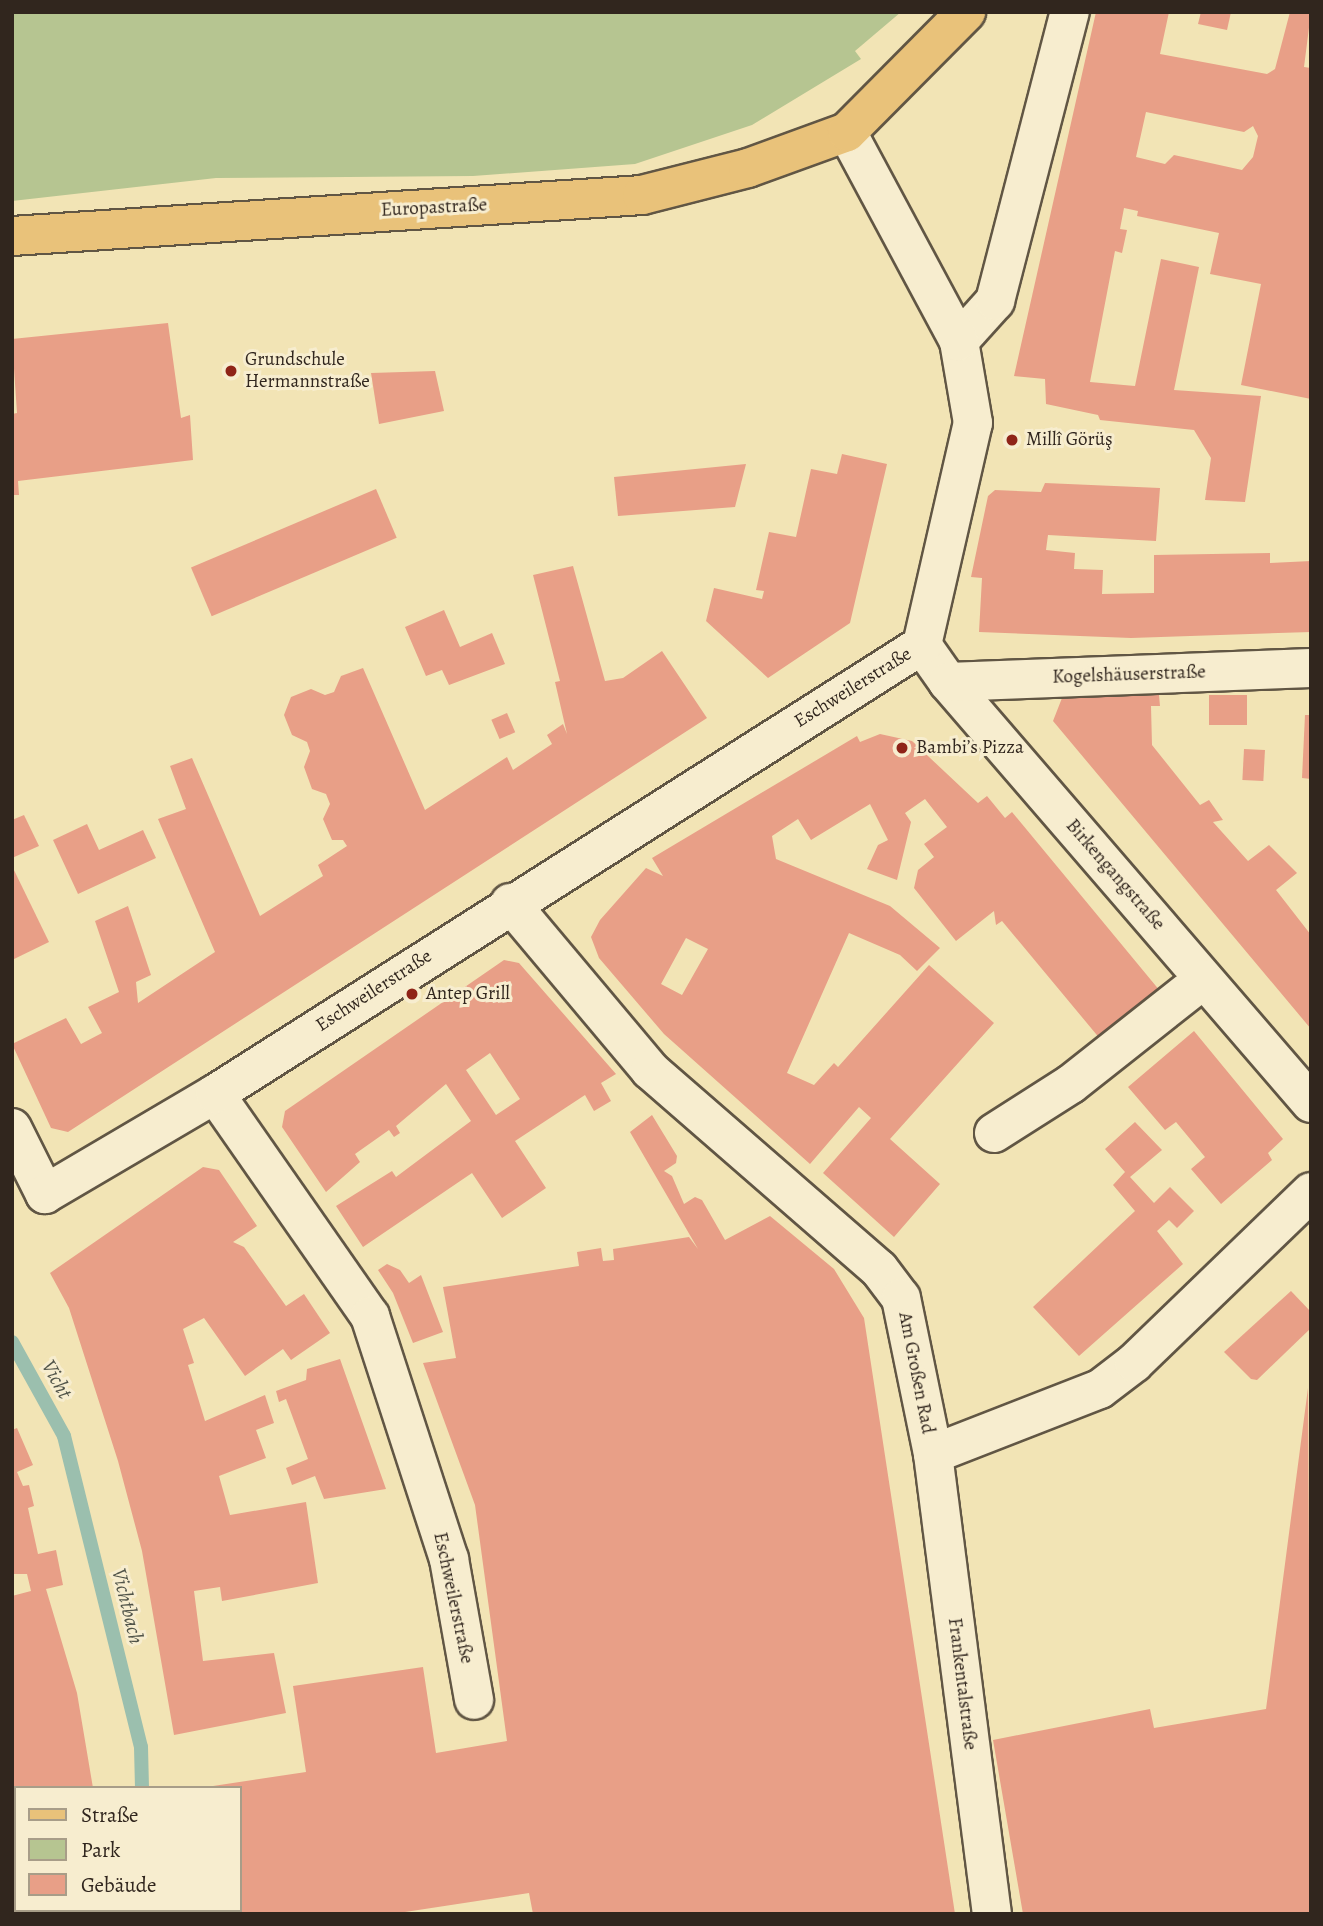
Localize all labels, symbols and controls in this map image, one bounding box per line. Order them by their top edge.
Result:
street label: Europastraße [380,194,488,222]
place label: Grundschule Hermannstraße [245,349,370,393]
marker: Grundschule Hermannstraße [223,363,239,379]
place label: Millî Görüş [1026,429,1113,451]
marker: Millî Görüş [1004,432,1020,448]
street label: Eschweilerstraße [790,643,916,733]
street label: Kogelshäuserstraße [1052,661,1206,689]
place label: Bambi’s Pizza [916,737,1024,759]
marker: Bambi’s Pizza [894,740,910,756]
street label: Birkengangstraße [1061,815,1169,935]
street label: Eschweilerstraße [312,945,436,1037]
place label: Antep Grill [426,983,510,1005]
marker: Antep Grill [404,986,420,1002]
street label: Am Großen Rad [893,1310,939,1436]
water label: Vicht [36,1355,78,1403]
street label: Eschweilerstraße [428,1530,478,1666]
water label: Vichtbach [106,1566,150,1646]
street label: Frankentalstraße [943,1617,981,1751]
legend [14,1786,242,1912]
text: Straße [81,1801,139,1829]
text: Park [81,1836,120,1864]
text: Gebäude [81,1871,157,1899]

